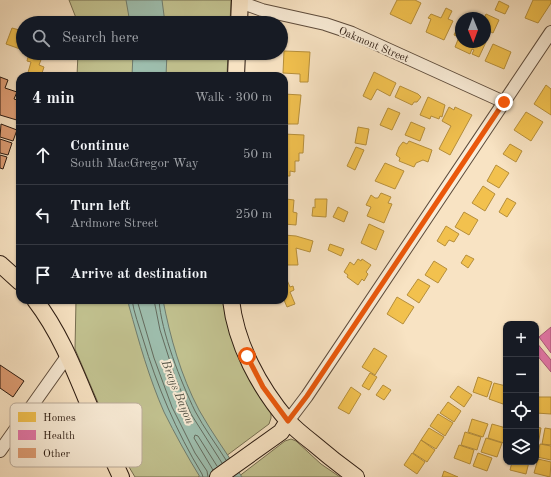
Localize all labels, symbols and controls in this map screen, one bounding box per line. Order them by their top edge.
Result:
north arrow [455,12,491,48]
search box [16,16,288,60]
street label: Oakmont Street [337,26,410,65]
icon: search [30,27,52,49]
text: Search here [62,31,139,46]
text: 4 min [32,90,75,107]
text: Walk · 300 m [195,91,272,104]
route end [495,93,513,111]
text: Continue [70,139,129,154]
icon: ahead [32,144,54,166]
text: 50 m [243,148,272,161]
text: South MacGregor Way [70,157,199,170]
text: Turn left [70,199,130,214]
icon: left [32,204,54,226]
text: 250 m [235,208,272,221]
text: Ardmore Street [70,217,158,230]
icon: arrive [32,264,54,286]
text: Arrive at destination [70,267,208,282]
map controls [503,321,539,465]
button: + [503,321,539,357]
route start [238,347,256,365]
button: − [503,357,539,393]
water label: Brays Bayou [158,358,195,426]
button: locate [503,393,539,429]
legend [10,403,142,467]
text: Homes [43,413,76,424]
button: layers [503,429,539,465]
text: Health [43,431,75,442]
text: Other [43,449,71,460]

